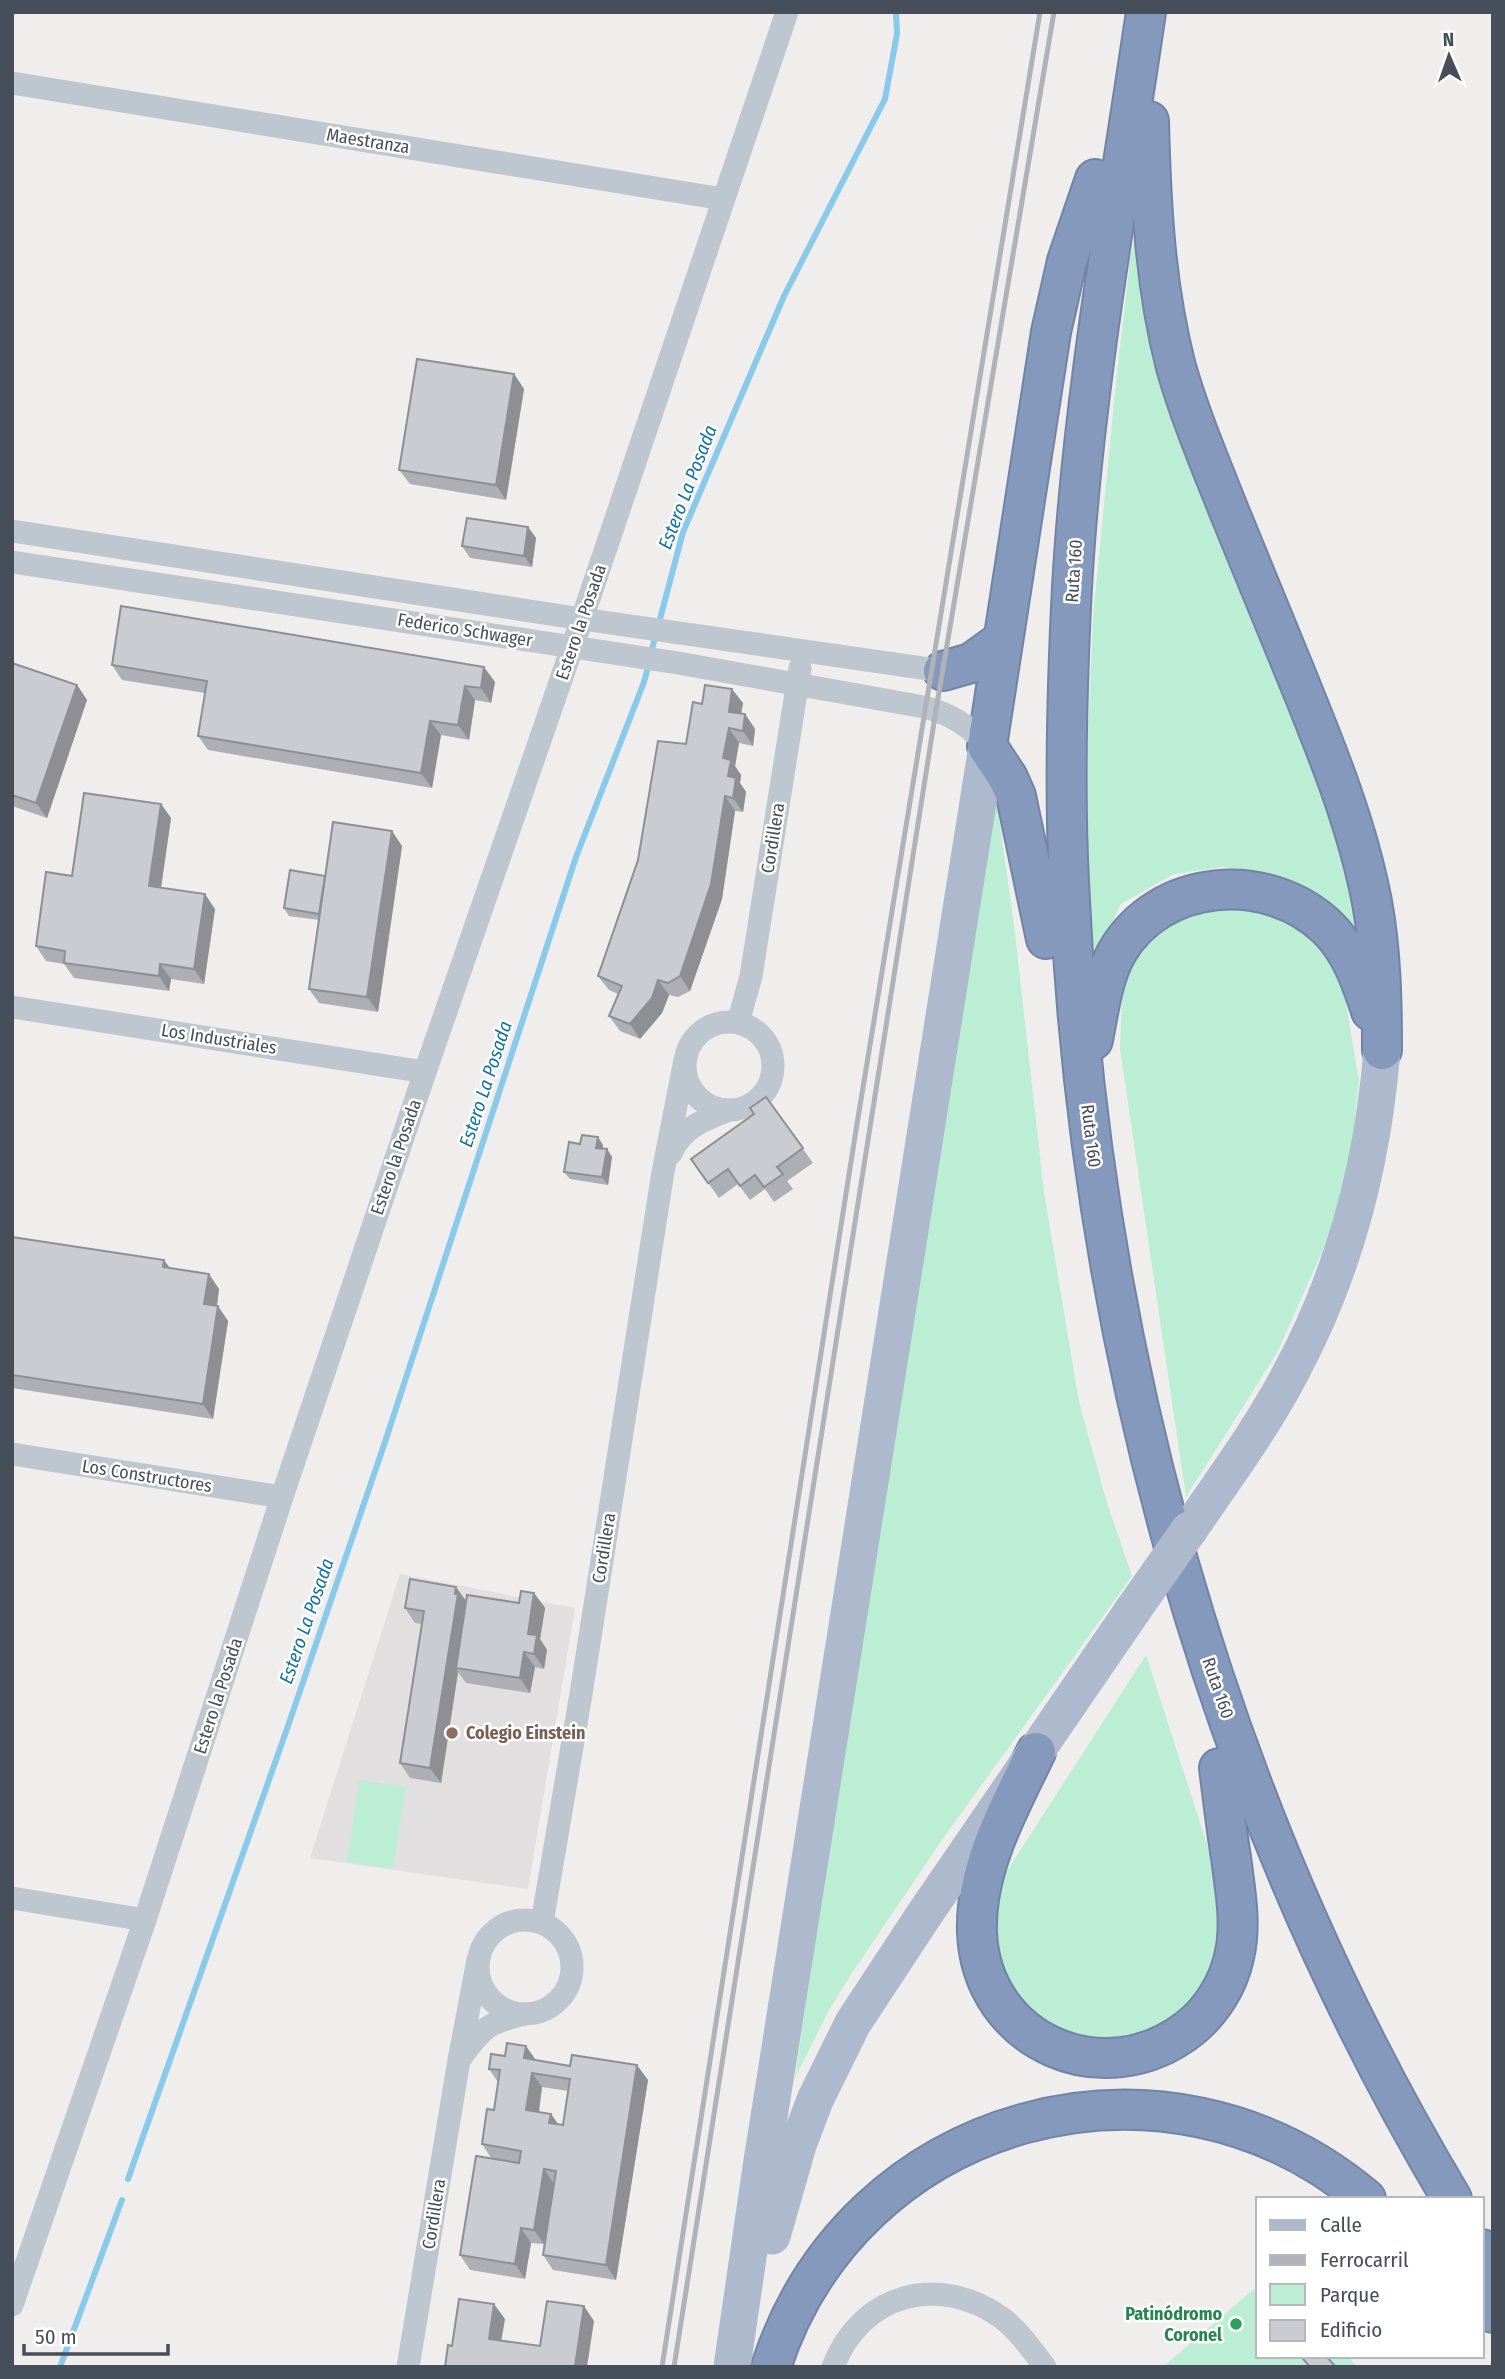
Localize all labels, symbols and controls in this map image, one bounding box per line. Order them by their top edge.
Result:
north arrow [1414,21,1484,91]
text: N [1442,28,1455,51]
street label: Maestranza [325,124,411,158]
water label: Estero La Posada [653,422,722,553]
street label: Ruta 160 [1061,539,1087,603]
street label: Estero la Posada [551,561,611,683]
street label: Federico Schwager [396,608,535,652]
street label: Cordillera [757,801,789,875]
water label: Estero La Posada [454,1018,517,1150]
street label: Los Industriales [160,1019,279,1059]
street label: Estero la Posada [366,1096,426,1218]
street label: Ruta 160 [1076,1103,1106,1169]
street label: Los Constructores [81,1455,214,1497]
street label: Cordillera [588,1511,620,1585]
water label: Estero La Posada [274,1555,339,1687]
street label: Estero la Posada [189,1635,247,1757]
street label: Ruta 160 [1197,1654,1239,1722]
place label: Colegio Einstein [466,1722,585,1744]
marker: Colegio Einstein [444,1725,460,1741]
street label: Cordillera [418,2177,450,2251]
legend [1256,2197,1484,2358]
text: Calle [1320,2212,1362,2238]
text: Ferrocarril [1320,2247,1409,2273]
text: Parque [1320,2282,1380,2308]
place label: Patinódromo Coronel [1125,2303,1222,2346]
scale bar [24,2312,168,2356]
marker: Patinódromo Coronel [1228,2316,1244,2332]
text: Edificio [1320,2317,1382,2343]
text: 50 m [35,2324,77,2350]

